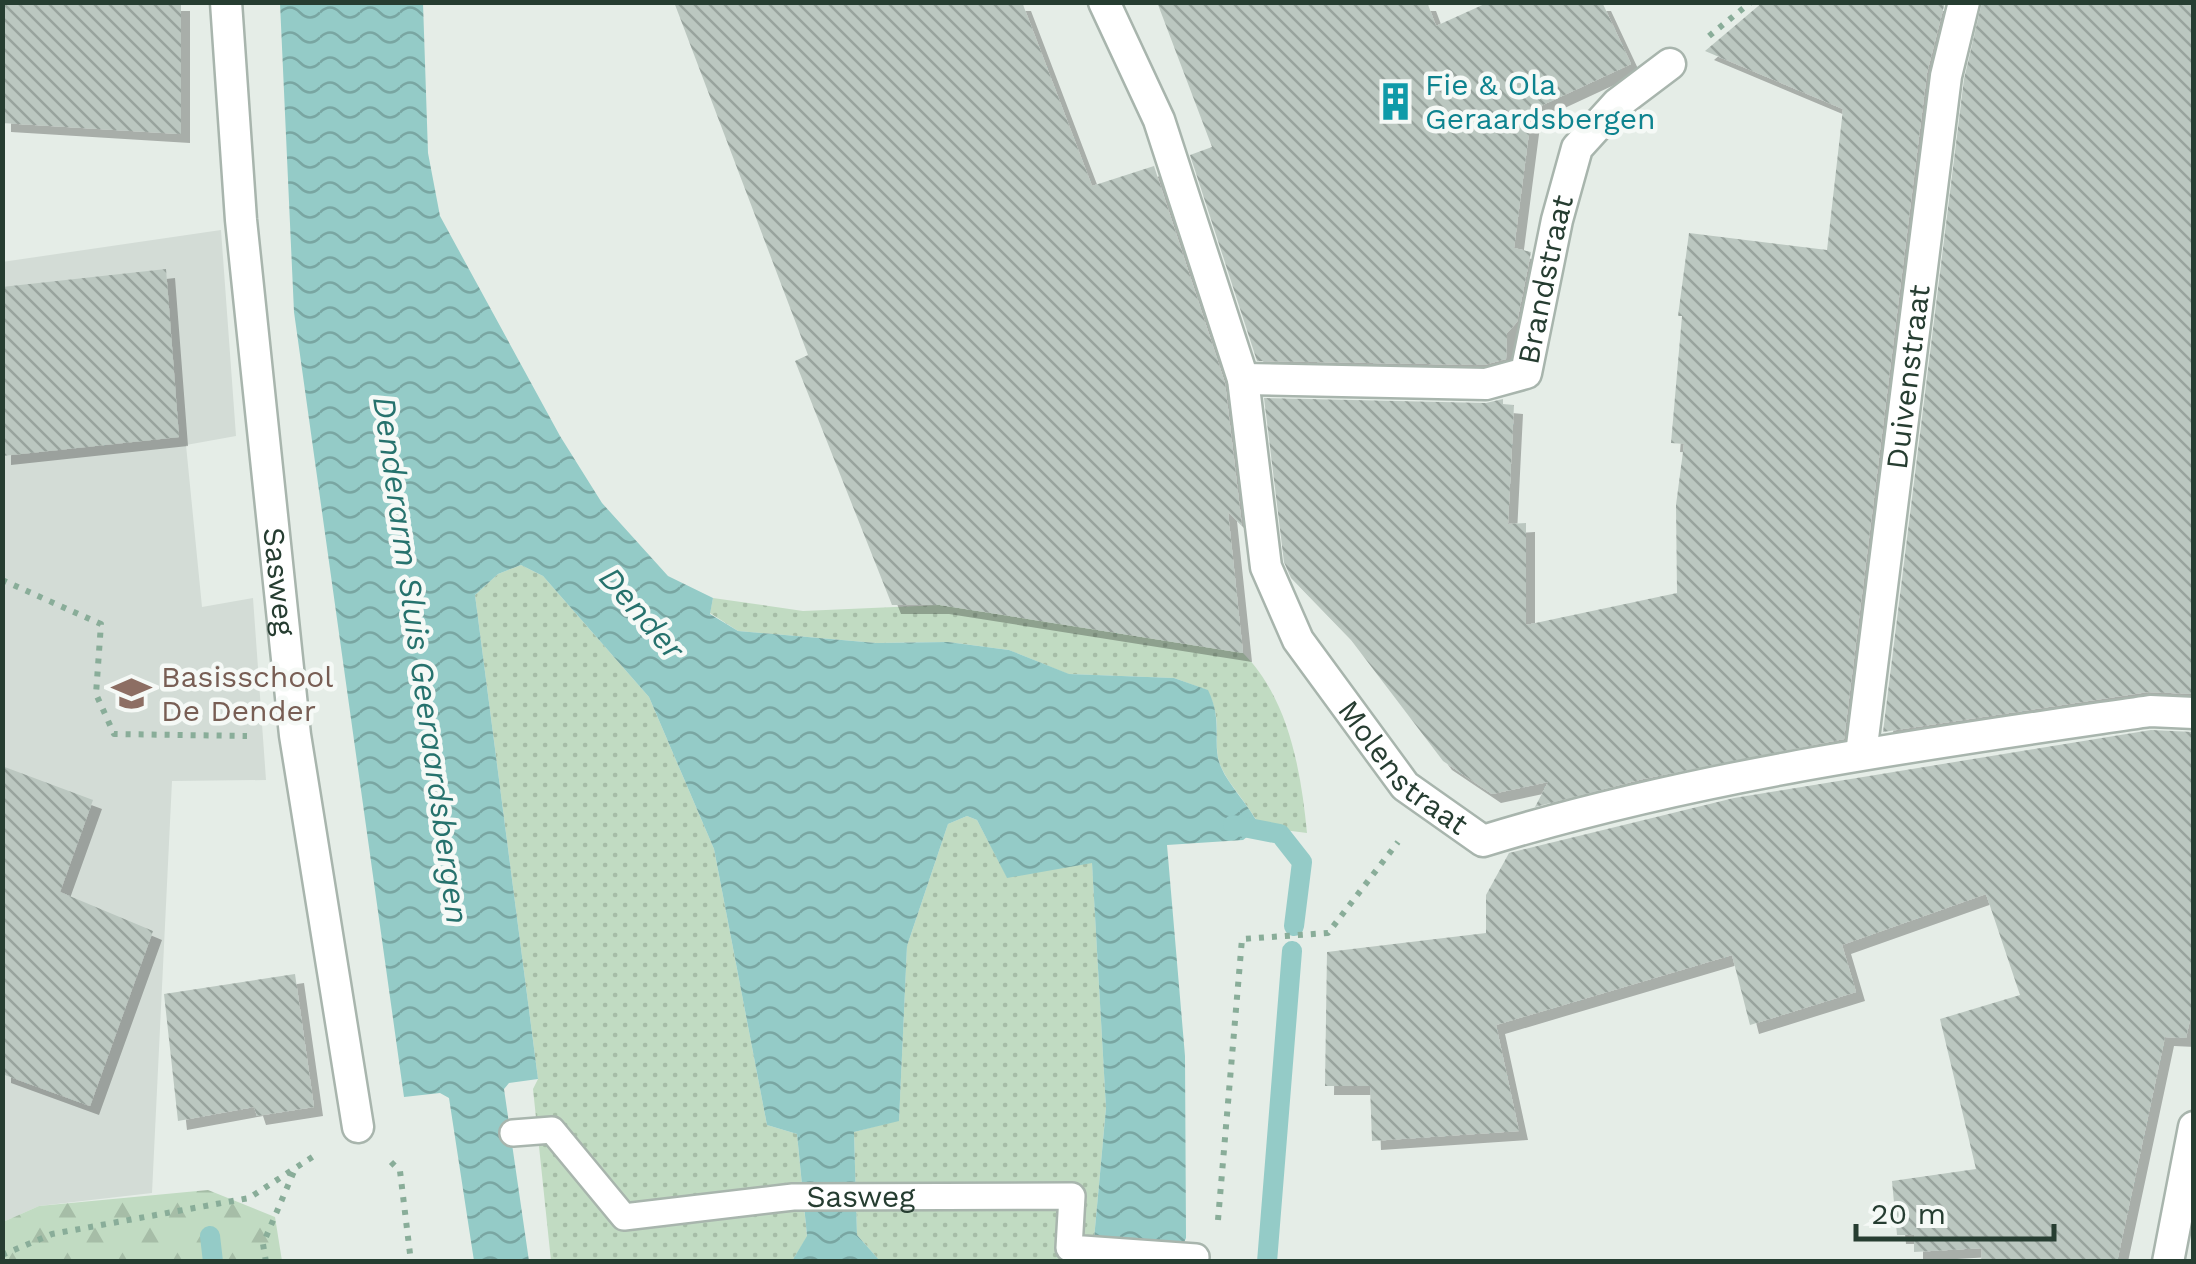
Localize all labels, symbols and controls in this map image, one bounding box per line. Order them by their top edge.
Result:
place label: Fie & Ola Geraardsbergen [1425,67,1656,136]
building icon: Fie & Ola Geraardsbergen [1374,81,1416,123]
street label: Brandstraat [1510,190,1580,367]
street label: Duivenstraat [1879,282,1937,471]
water label: Denderarm Sluis Geeraardsbergen [365,394,477,926]
street label: Sasweg [256,526,302,637]
water label: Dender [591,559,694,668]
place label: Basisschool De Dender [161,659,334,728]
school or university icon: Basisschool De Dender [110,673,152,715]
street label: Molenstraat [1331,693,1475,842]
street label: Sasweg [806,1179,915,1214]
scale bar [1856,1179,2054,1241]
text: 20 m [1871,1196,1946,1231]

